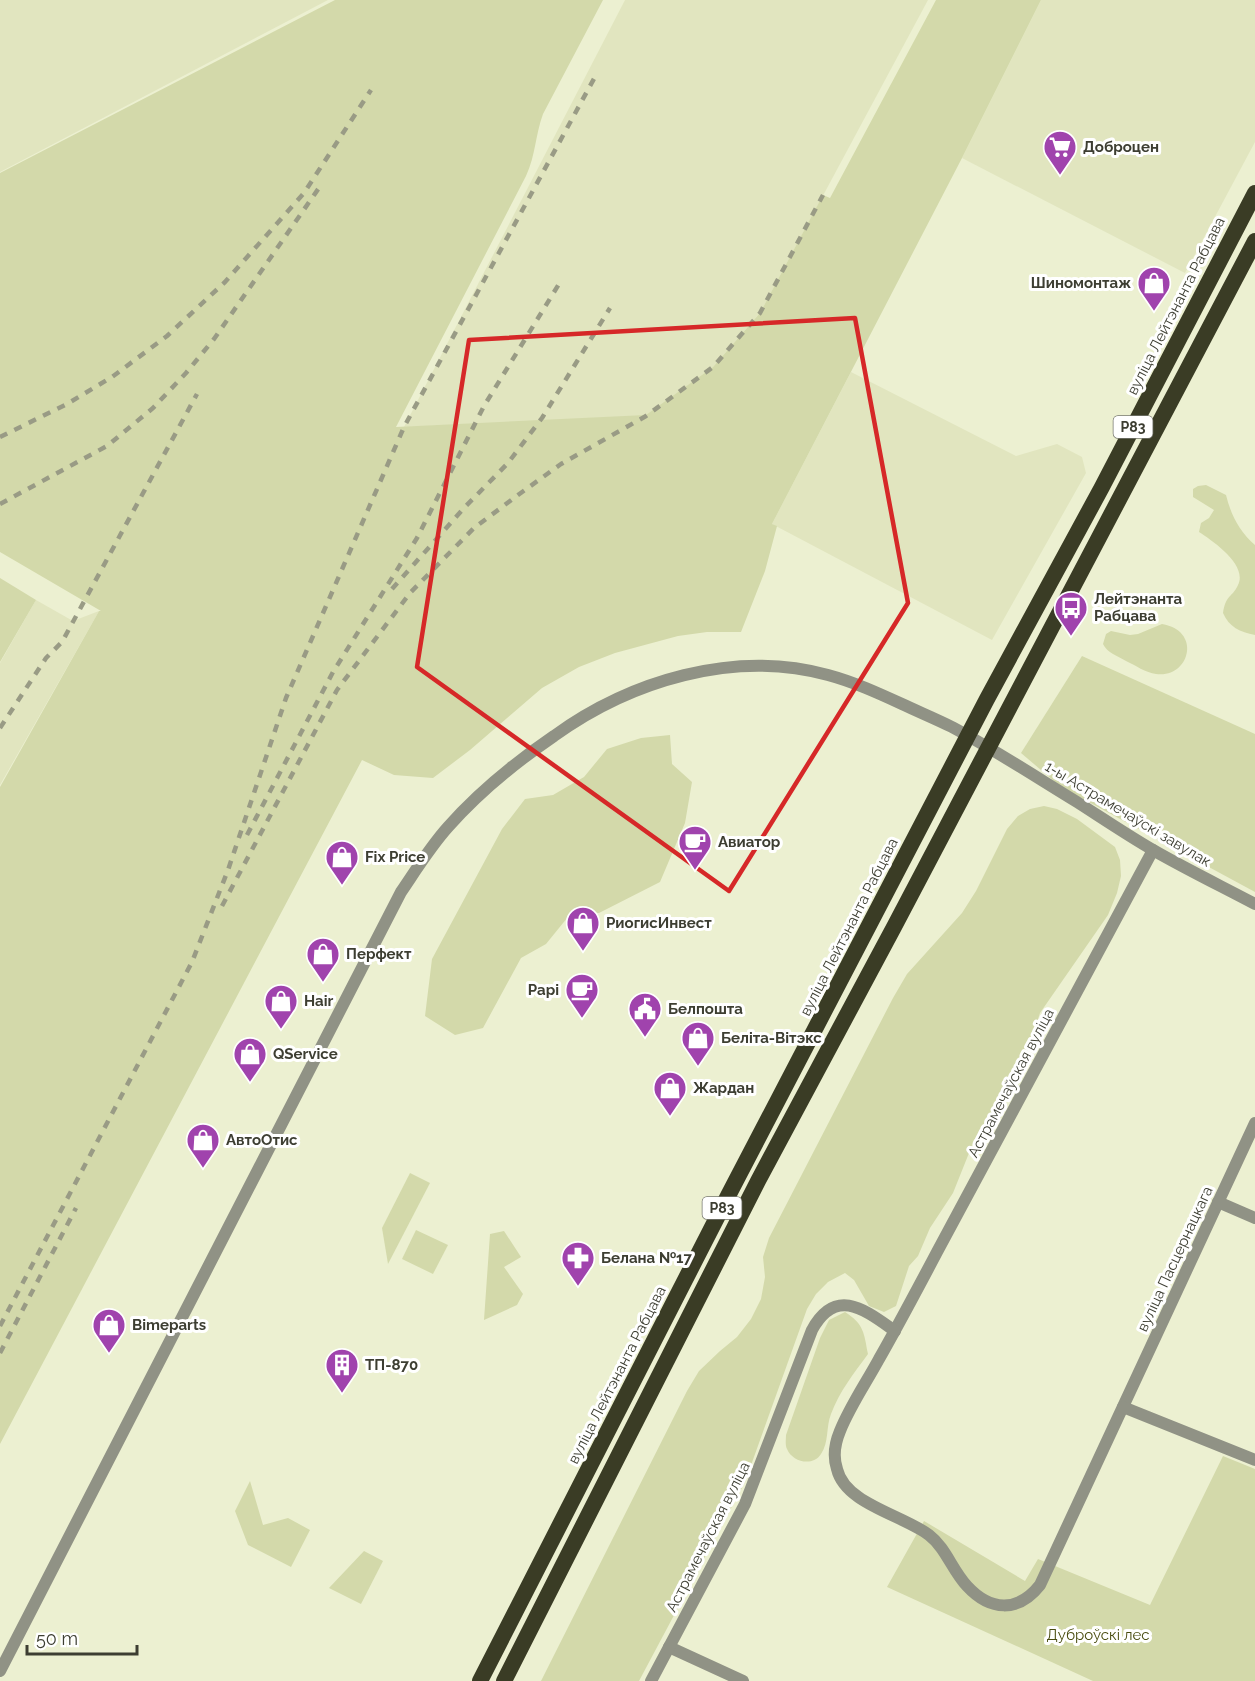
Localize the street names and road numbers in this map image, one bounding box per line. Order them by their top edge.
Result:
street label: вуліца Лейтэнанта Рабцава [1123,214,1229,398]
road number: Р83 [1114,416,1152,438]
street label: 1-ы Астрамечаўскі завулак [1042,757,1214,871]
street label: вуліца Лейтэнанта Рабцава [796,835,902,1019]
street label: Астрамечаўская вуліца [964,1005,1058,1161]
street label: вуліца Пасцернацкага [1133,1183,1217,1335]
road number: Р83 [702,1197,742,1219]
street label: вуліца Лейтэнанта Рабцава [564,1283,670,1467]
street label: Астрамечаўская вуліца [662,1459,754,1615]

